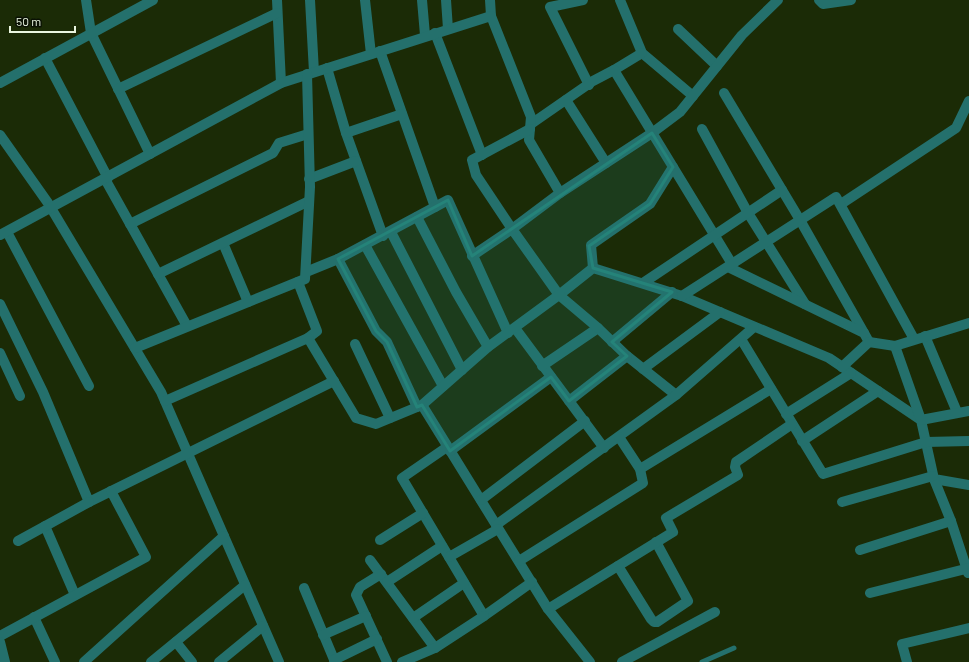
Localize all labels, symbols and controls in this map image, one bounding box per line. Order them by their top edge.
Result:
scale bar [10,8,75,34]
text: 50 m [16,14,41,28]

